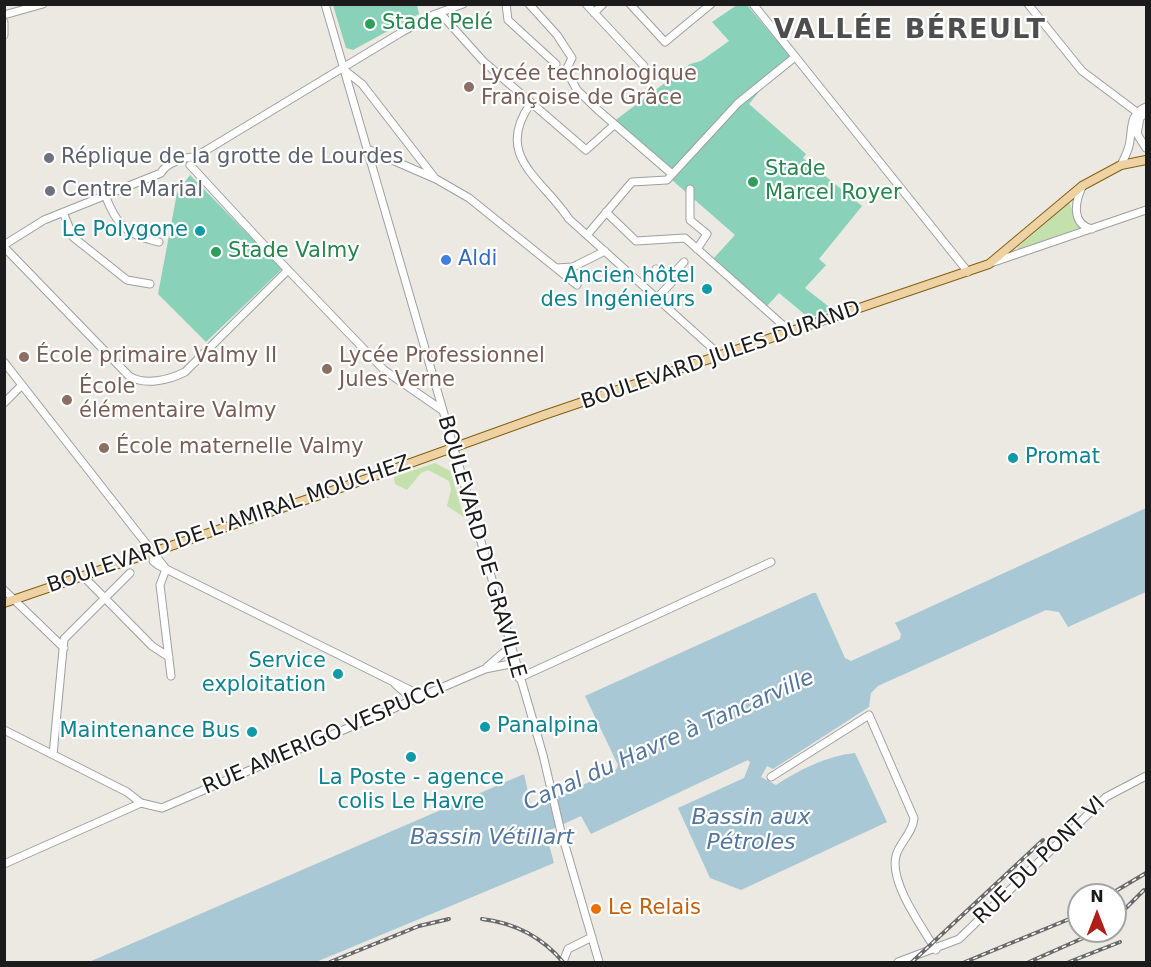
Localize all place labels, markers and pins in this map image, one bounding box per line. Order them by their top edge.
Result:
place label: Stade Pelé [382,11,493,37]
marker: Stade Pelé [363,17,377,31]
place label: Lycée technologique Françoise de Grâce [481,62,697,112]
marker: Lycée technologique Françoise de Grâce [462,80,476,94]
place label: Réplique de la grotte de Lourdes [61,145,403,171]
marker: Réplique de la grotte de Lourdes [42,151,56,165]
place label: Stade Marcel Royer [765,157,902,207]
marker: Stade Marcel Royer [746,175,760,189]
place label: Centre Marial [62,178,203,204]
marker: Centre Marial [43,184,57,198]
place label: Le Polygone [62,218,188,244]
marker: Le Polygone [193,224,207,238]
place label: Stade Valmy [228,239,360,265]
marker: Stade Valmy [209,245,223,259]
place label: Aldi [458,247,497,273]
marker: Aldi [439,253,453,267]
place label: Ancien hôtel des Ingénieurs [540,264,695,314]
marker: Ancien hôtel des Ingénieurs [700,282,714,296]
place label: École primaire Valmy II [36,344,277,370]
place label: Lycée Professionnel Jules Verne [339,344,545,394]
marker: École primaire Valmy II [17,350,31,364]
marker: Lycée Professionnel Jules Verne [320,362,334,376]
place label: École élémentaire Valmy [79,375,276,425]
marker: École élémentaire Valmy [60,393,74,407]
place label: École maternelle Valmy [116,435,364,461]
marker: École maternelle Valmy [97,441,111,455]
place label: Promat [1025,445,1100,471]
marker: Promat [1006,451,1020,465]
place label: Service exploitation [202,649,326,699]
marker: Service exploitation [331,667,345,681]
place label: Panalpina [497,714,599,740]
place label: Maintenance Bus [59,719,240,745]
marker: Panalpina [478,720,492,734]
marker: Maintenance Bus [245,725,259,739]
marker: La Poste - agence colis Le Havre [404,750,418,764]
place label: La Poste - agence colis Le Havre [318,766,504,816]
place label: Le Relais [608,896,701,922]
marker: Le Relais [589,902,603,916]

